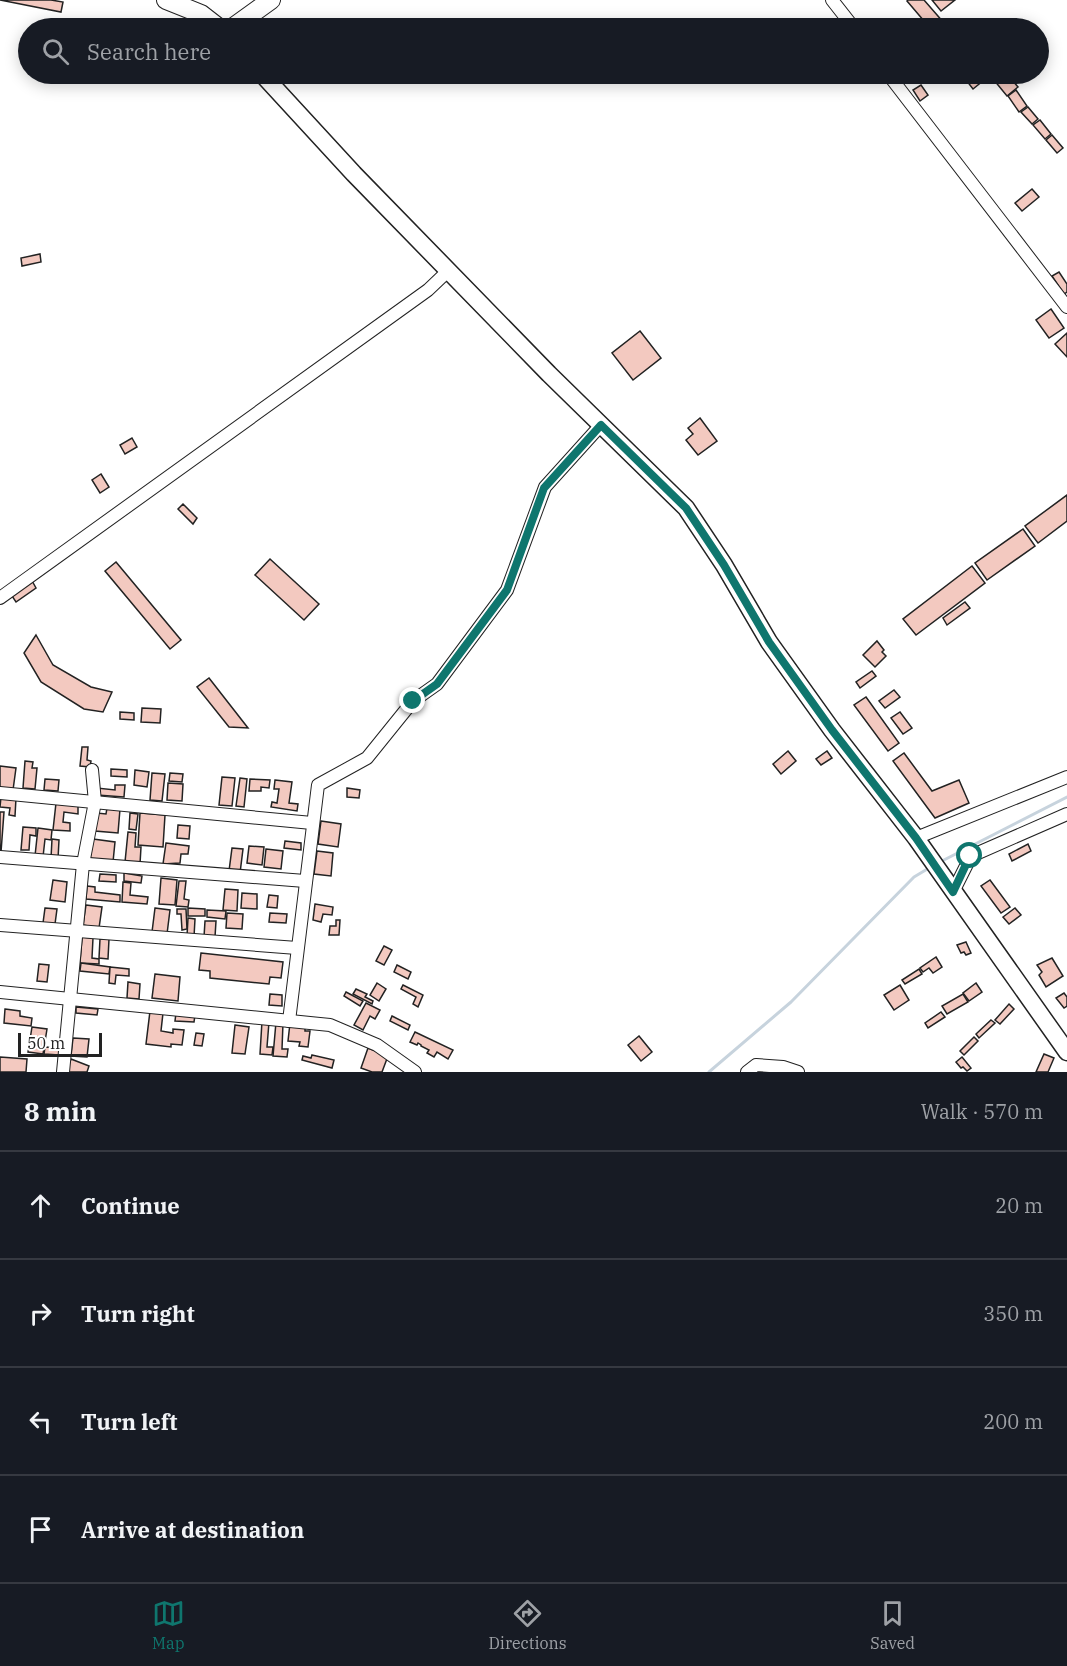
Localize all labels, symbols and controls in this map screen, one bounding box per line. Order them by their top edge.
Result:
search box [18,18,1049,84]
icon: search [39,35,72,68]
text: Search here [87,37,211,66]
route end [399,687,425,713]
route start [956,842,982,868]
scale bar [18,1030,102,1058]
text: 50 m [27,1033,65,1053]
text: 8 min [24,1094,97,1128]
text: Walk · 570 m [921,1098,1043,1125]
icon: ahead [24,1189,57,1222]
text: Continue [81,1191,180,1220]
text: 20 m [995,1192,1043,1219]
icon: right [24,1297,57,1330]
text: Turn right [81,1299,195,1328]
text: 350 m [983,1300,1043,1327]
icon: left [24,1405,57,1438]
text: Turn left [81,1407,177,1436]
text: 200 m [983,1408,1043,1435]
icon: arrive [24,1513,57,1546]
text: Arrive at destination [81,1515,304,1544]
tab: Map [152,1597,185,1653]
tab: Directions [489,1597,567,1653]
tab: Saved [870,1597,915,1653]

